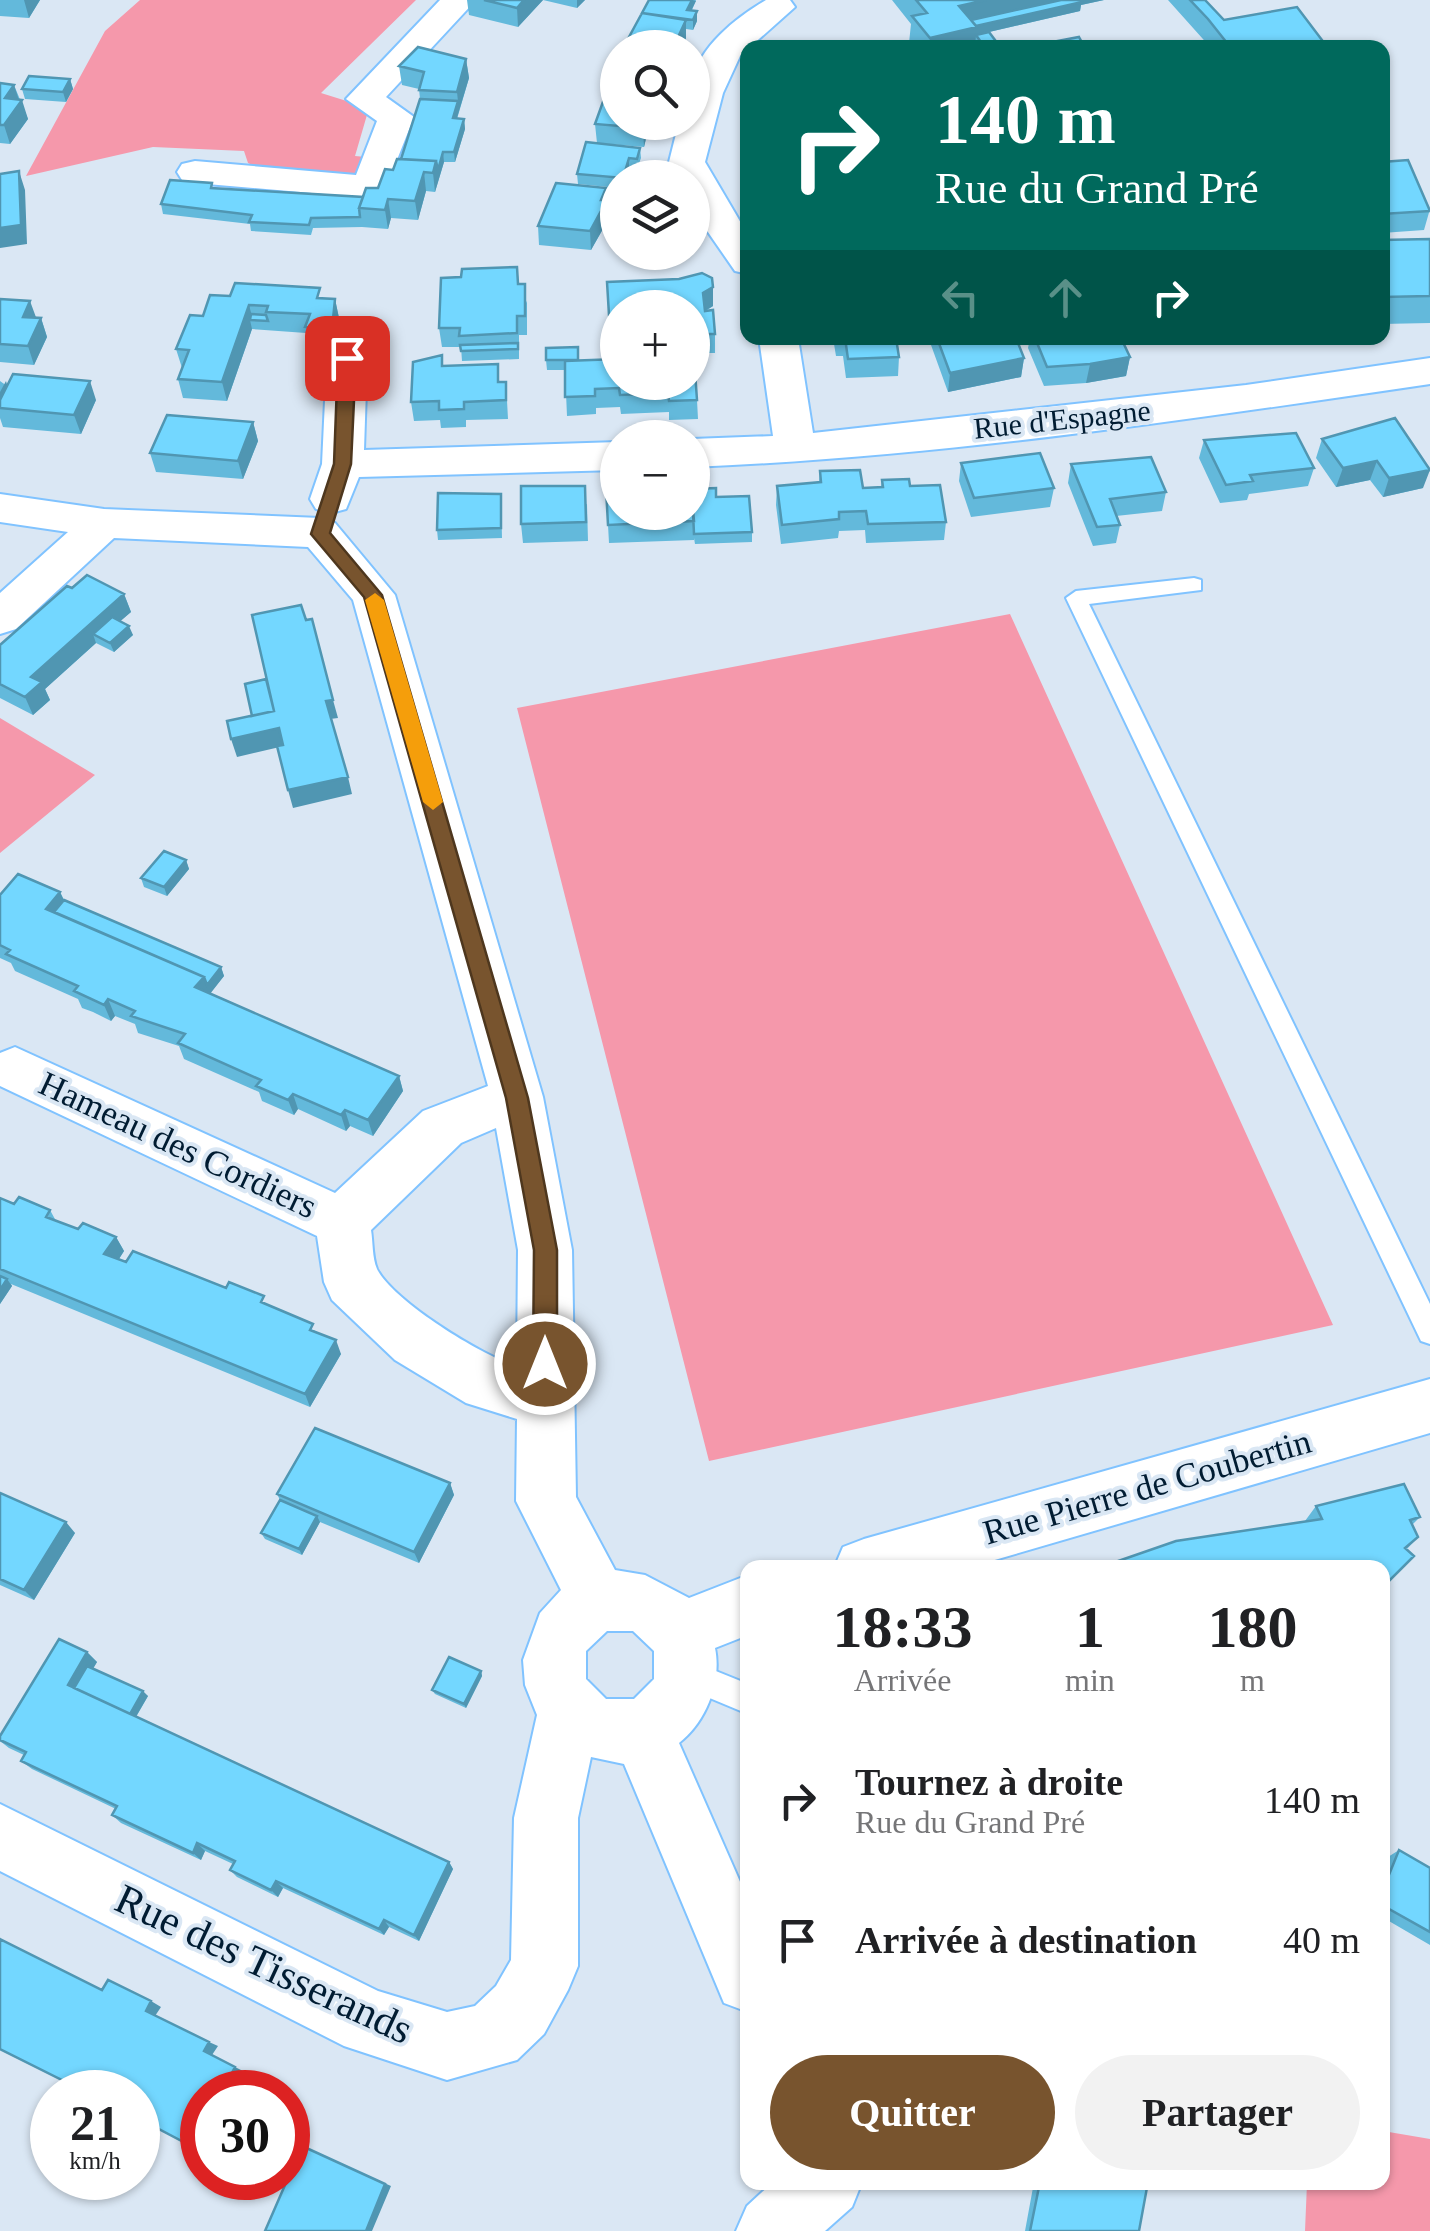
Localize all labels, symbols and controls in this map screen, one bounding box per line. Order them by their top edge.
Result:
map controls [600,30,710,530]
button: search [600,30,710,140]
icon: right [770,80,900,210]
text: 140 m [935,81,1116,158]
button: layers [600,160,710,270]
text: Rue du Grand Pré [935,163,1259,213]
icon: left [933,270,988,325]
icon: ahead [1038,270,1093,325]
icon: right [1143,270,1198,325]
button: + [600,290,710,400]
pin [305,316,390,401]
icon: arrive [320,331,375,386]
street label: Rue d'Espagne [972,393,1152,445]
button: − [600,420,710,530]
street label: Hameau des Cordiers [33,1064,323,1226]
position arrow [493,1312,597,1416]
street label: Rue Pierre de Coubertin [979,1422,1315,1552]
text: 18:33 [833,1594,973,1660]
text: 1 [1075,1594,1105,1660]
text: 180 [1207,1594,1297,1660]
text: Arrivée [854,1662,951,1698]
text: min [1065,1662,1115,1698]
text: m [1240,1662,1265,1698]
text: Tournez à droite [855,1761,1123,1803]
icon: right [770,1773,825,1828]
text: 140 m [1264,1779,1360,1821]
text: Rue du Grand Pré [855,1804,1085,1840]
street label: Rue des Tisserands [108,1875,420,2053]
icon: arrive [770,1913,825,1968]
text: Arrivée à destination [855,1919,1197,1961]
text: 40 m [1283,1919,1360,1961]
button: Quitter [770,2055,1055,2170]
button: Partager [1075,2055,1360,2170]
speed limit sign: 30 [180,2070,310,2200]
text: 21 [70,2095,120,2151]
text: km/h [69,2147,121,2174]

